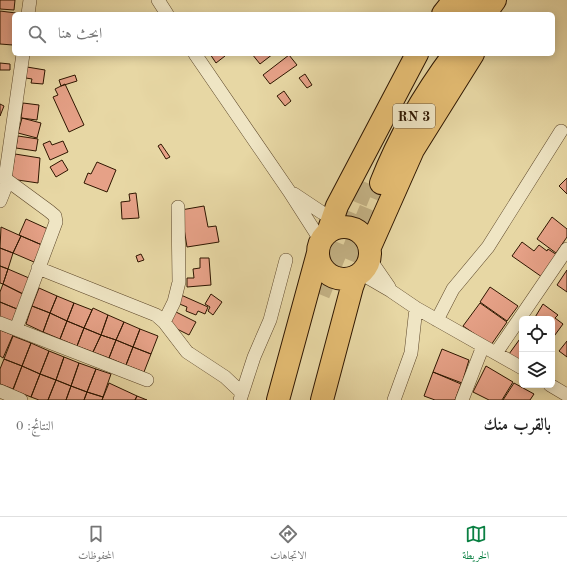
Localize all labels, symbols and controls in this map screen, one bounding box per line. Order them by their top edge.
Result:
search box [12,12,555,56]
icon: search [26,23,48,45]
text: ابحث هنا [58,27,102,42]
road number: RN 3 [393,104,435,128]
map controls [519,316,555,388]
button: locate [519,316,555,352]
button: layers [519,352,555,388]
text: بالقرب منك [483,417,551,434]
text: النتائج: 0 [16,420,54,433]
tab: المحفوظات [78,523,114,566]
tab: الاتجاهات [270,523,307,566]
tab: الخريطة [462,523,489,566]

